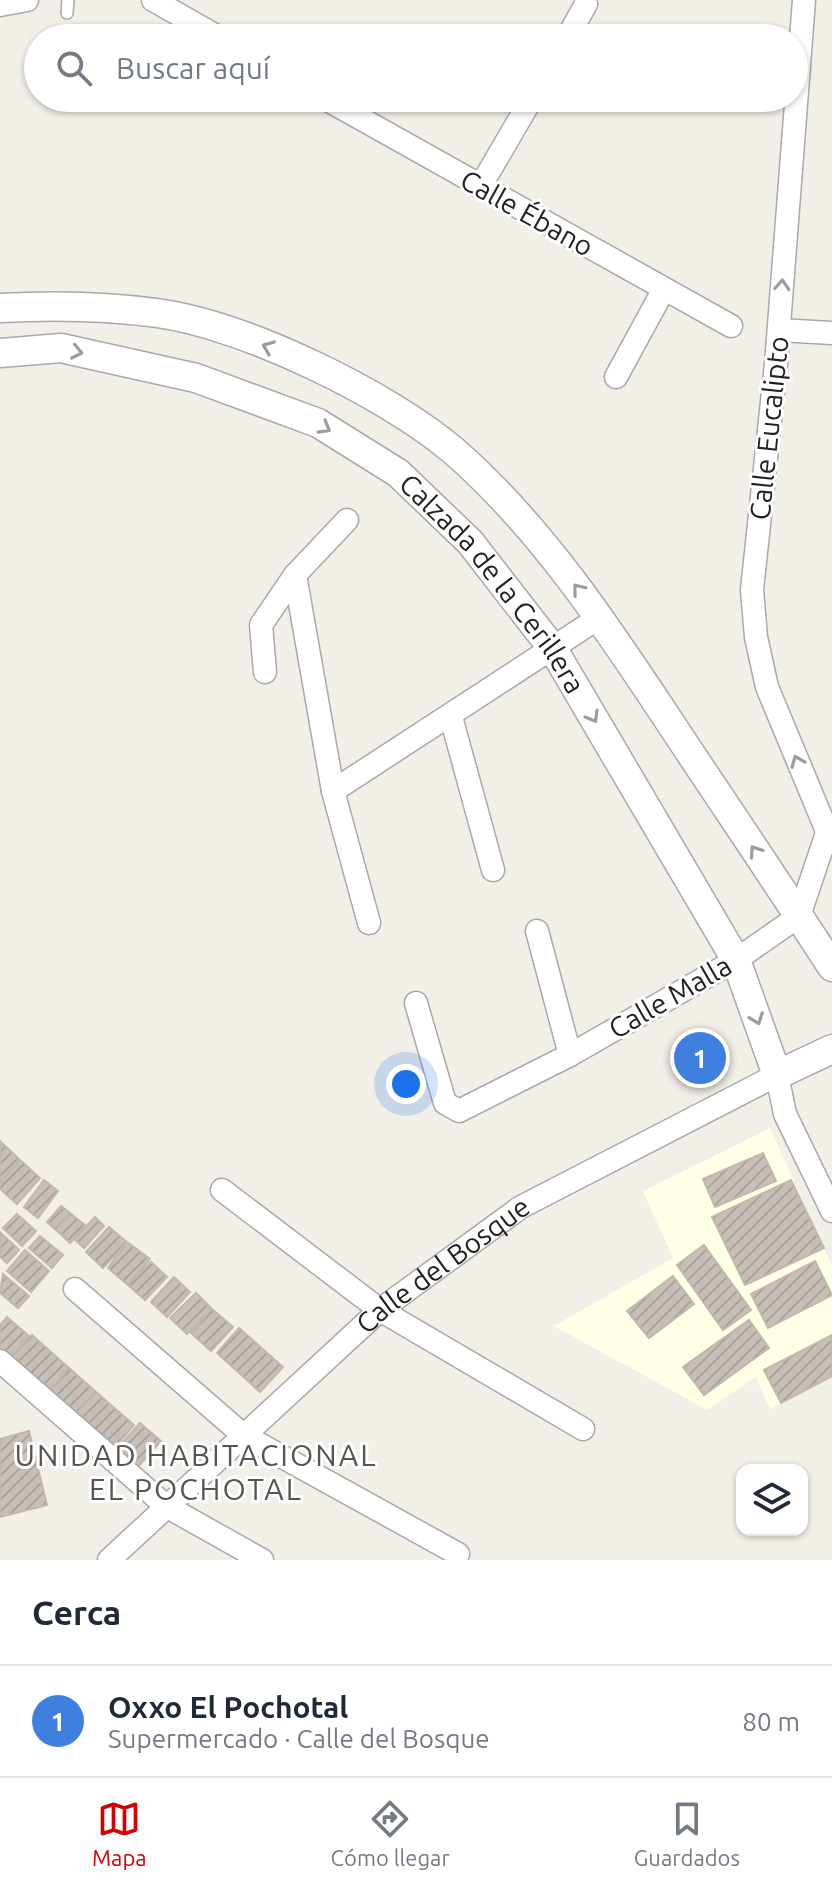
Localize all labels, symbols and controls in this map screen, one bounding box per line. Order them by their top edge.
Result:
search box [24,24,808,112]
icon: search [52,46,96,90]
text: Buscar aquí [116,51,270,85]
street label: Calle Ébano [455,163,600,262]
one-way arrow [773,278,790,291]
street label: Calle Eucalipto [743,334,794,521]
one-way arrow [262,340,276,357]
one-way arrow [70,343,84,360]
one-way arrow [316,418,331,434]
street label: Calzada de la Cerillera [394,467,591,698]
one-way arrow [573,584,588,598]
one-way arrow [583,708,599,723]
one-way arrow [790,754,807,768]
one-way arrow [750,845,765,859]
street label: Calle Malla [603,949,736,1044]
one-way arrow [747,1011,764,1025]
pin: 1 [674,1028,726,1088]
your location [386,1064,426,1104]
street label: Calle del Bosque [350,1190,535,1339]
district label: UNIDAD HABITACIONAL EL POCHOTAL [15,1438,377,1506]
map controls [736,1464,808,1536]
button: layers [736,1464,808,1536]
text: Cerca [32,1593,121,1631]
text: Oxxo El Pochotal [108,1690,348,1724]
text: 1 [51,1707,65,1736]
text: 80 m [742,1707,800,1736]
text: Supermercado · Calle del Bosque [108,1724,490,1753]
tab: Mapa [92,1797,147,1870]
tab: Cómo llegar [331,1797,450,1870]
tab: Guardados [634,1797,740,1870]

